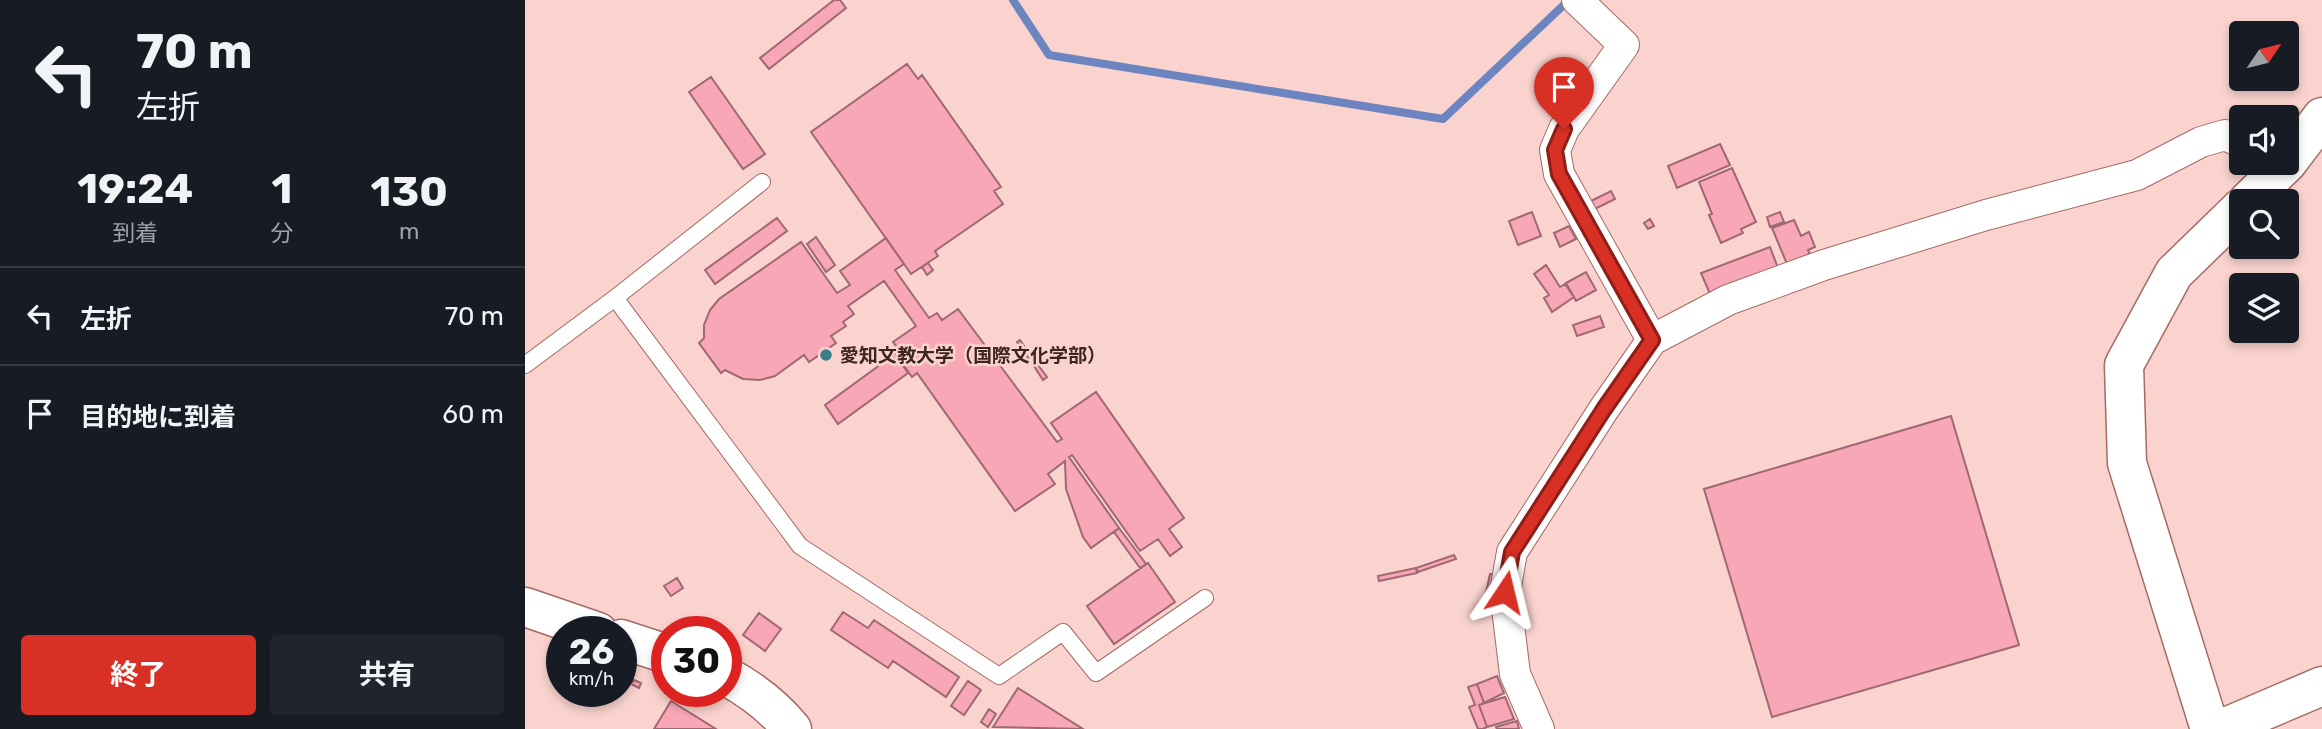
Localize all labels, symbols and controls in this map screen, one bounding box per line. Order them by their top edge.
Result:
north arrow [2229,21,2299,91]
map controls [2229,21,2299,343]
text: 70 m [136,22,253,80]
icon: left [21,28,112,119]
pin [1534,57,1594,129]
icon: arrive [1545,68,1583,106]
text: 左折 [136,88,200,126]
button: sound [2229,105,2299,175]
text: 19:24 [77,164,193,214]
text: 1 [271,164,292,214]
text: 130 [371,167,448,217]
button: search [2229,189,2299,259]
text: m [399,217,419,245]
text: 到着 [112,219,158,247]
text: 分 [270,219,293,247]
button: layers [2229,273,2299,343]
icon: left [21,297,59,335]
text: 70 m [445,301,504,332]
text: 左折 [80,304,132,335]
place label: 愛知文教大学（国際文化学部） [840,344,1106,367]
marker: 愛知文教大学（国際文化学部） [818,347,834,363]
icon: arrive [21,395,59,433]
text: 60 m [442,399,504,430]
text: 目的地に到着 [80,402,236,433]
position arrow [1468,555,1542,629]
speed limit sign: 30 [651,616,742,707]
text: 26 [569,631,614,673]
button: 終了 [21,635,256,715]
button: 共有 [270,635,504,715]
text: km/h [569,668,614,690]

